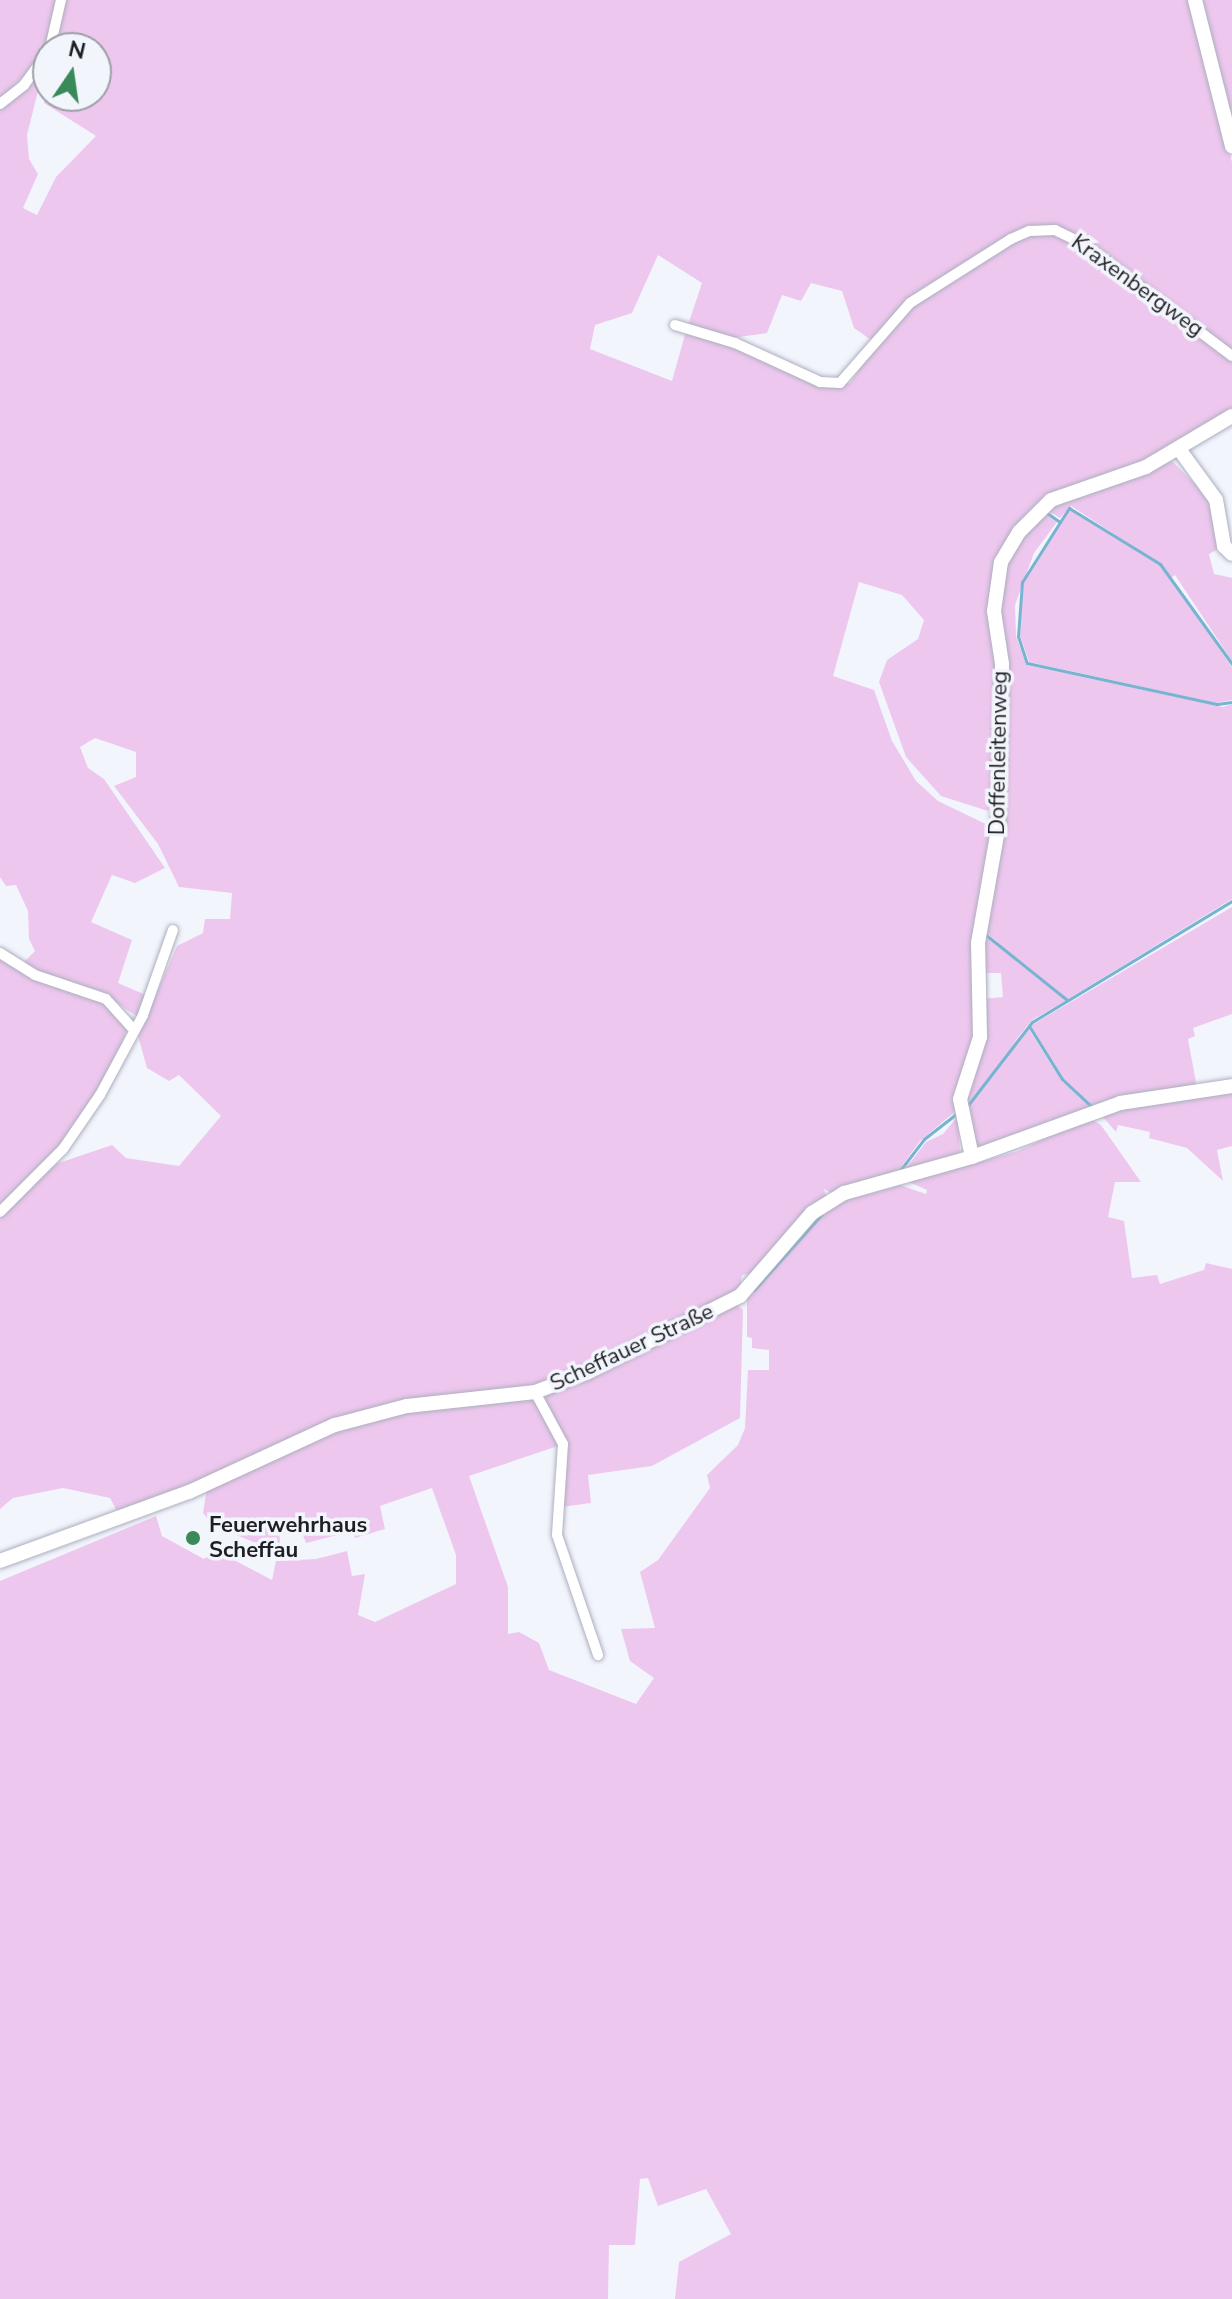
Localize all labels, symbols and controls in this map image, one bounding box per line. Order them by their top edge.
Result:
north arrow [32,32,112,112]
text: N [66,34,88,67]
street label: Kraxenbergweg [1066,229,1208,343]
street label: Doffenleitenweg [984,671,1014,835]
street label: Scheffauer Straße [546,1299,718,1397]
place label: Feuerwehrhaus Scheffau [209,1512,367,1564]
marker: Feuerwehrhaus Scheffau [184,1529,202,1547]

